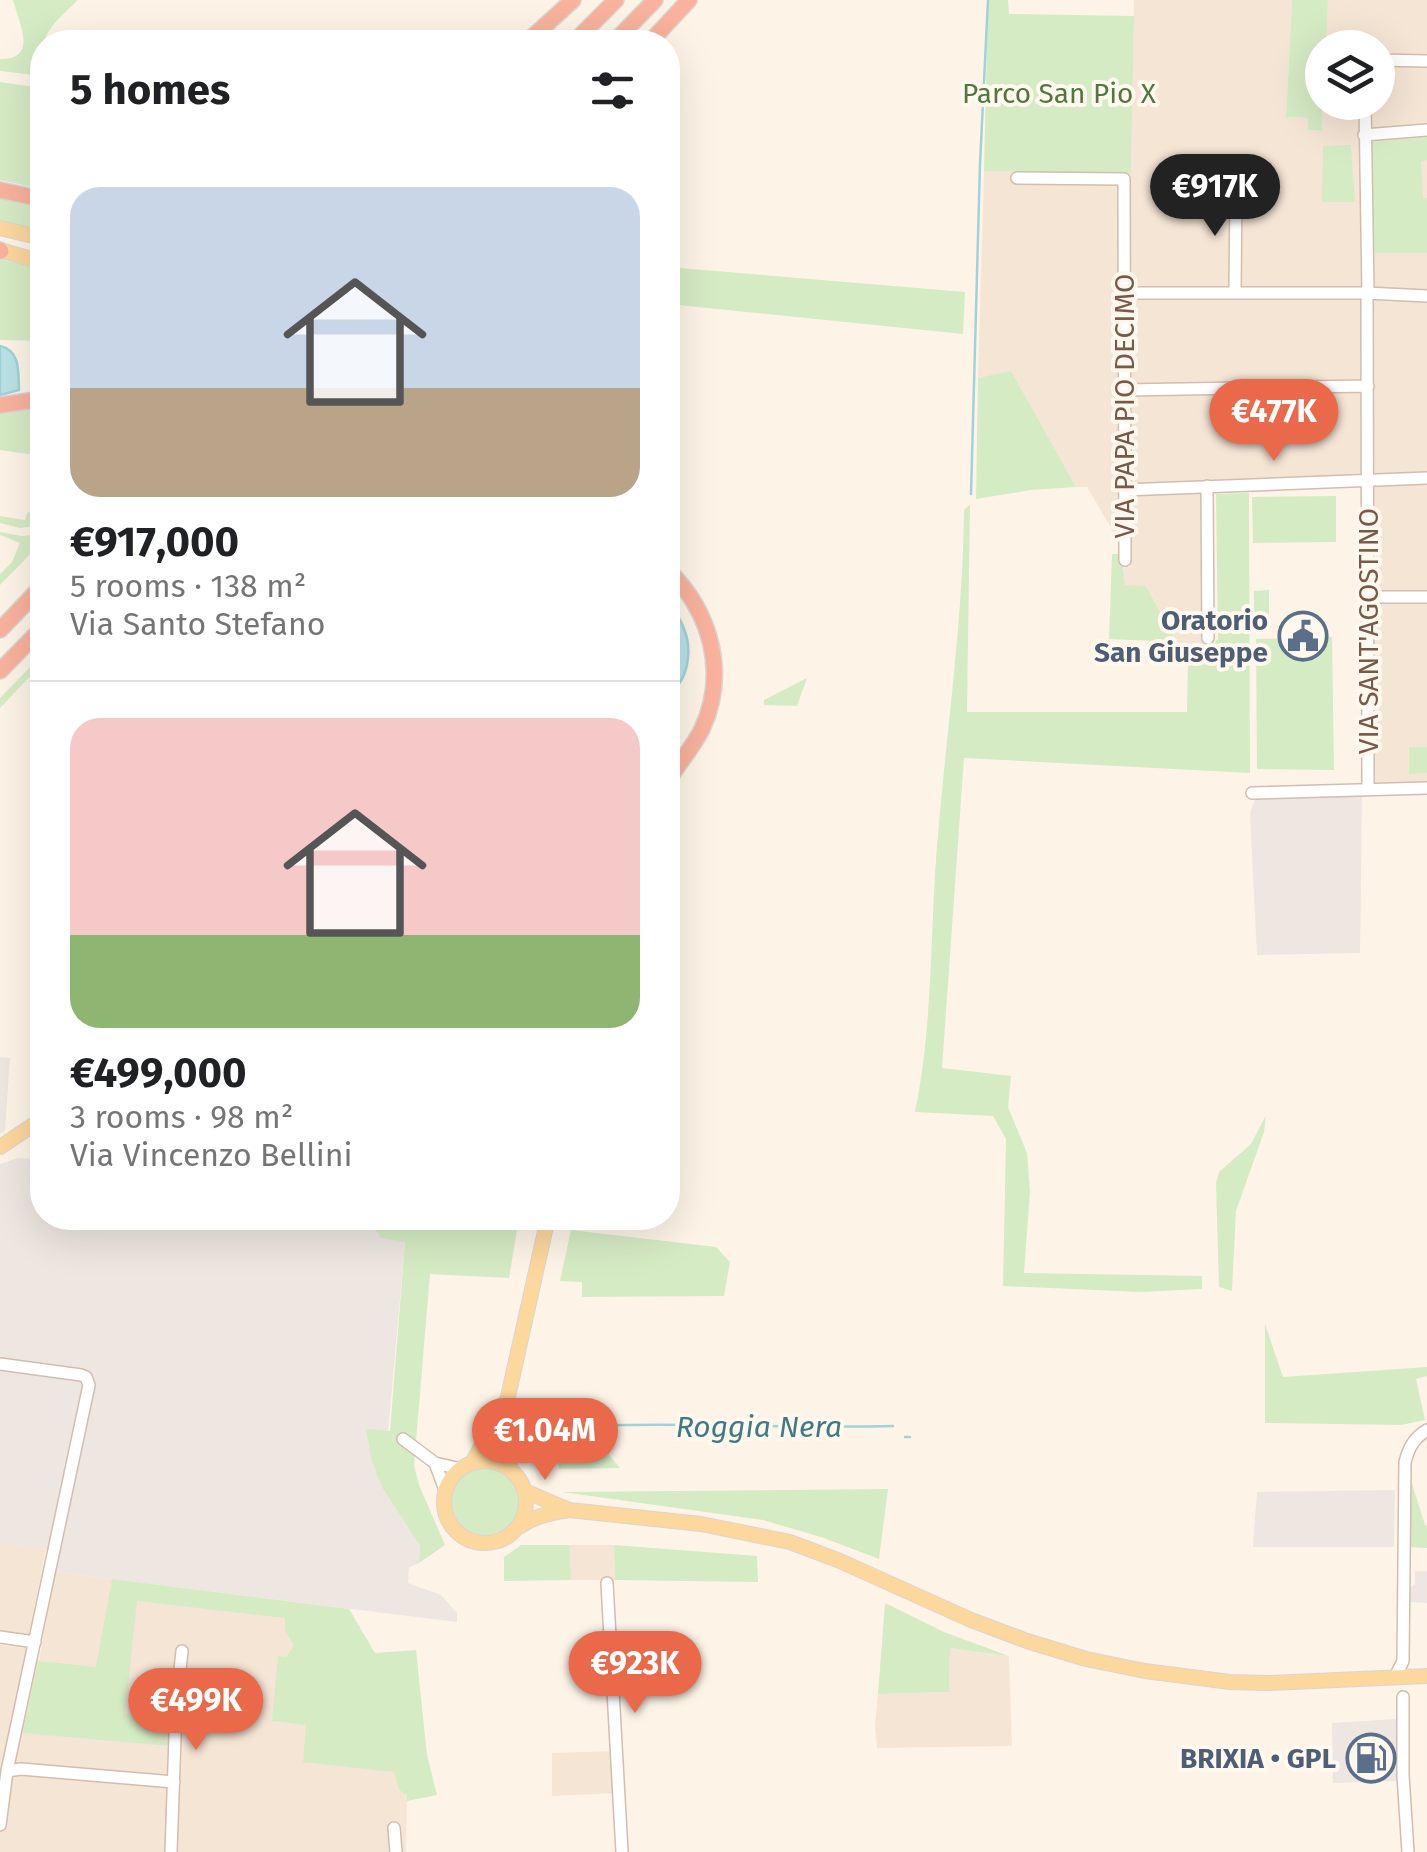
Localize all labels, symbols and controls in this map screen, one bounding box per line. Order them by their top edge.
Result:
map controls [1305,30,1395,120]
button: layers [1305,30,1395,120]
icon: filters [585,63,640,118]
text: 5 homes [70,65,230,115]
park label: Parco San Pio X [962,77,1156,110]
pin: €917K [1145,154,1285,239]
text: €917K [1172,167,1258,205]
icon: home [265,252,445,432]
street label: VIA PAPA PIO DECIMO [1108,274,1141,538]
pin: €477K [1204,379,1344,464]
text: €477K [1231,392,1317,430]
street label: VIA SANT'AGOSTINO [1352,508,1385,754]
text: €917,000 [70,517,239,567]
text: 5 rooms · 138 m² [70,567,306,605]
place label: Oratorio San Giuseppe [1094,604,1268,669]
text: Via Santo Stefano [70,605,325,643]
public building icon: Oratorio San Giuseppe [1277,610,1329,662]
icon: home [265,783,445,963]
text: €499,000 [70,1048,247,1098]
text: 3 rooms · 98 m² [70,1098,293,1136]
text: Via Vincenzo Bellini [70,1136,353,1174]
pin: €1.04M [464,1398,626,1483]
water label: Roggia Nera [676,1409,842,1445]
text: €1.04M [494,1411,596,1449]
pin: €923K [565,1631,705,1716]
text: €923K [591,1644,679,1682]
pin: €499K [126,1668,266,1753]
text: €499K [150,1681,242,1719]
fuel station icon: BRIXIA • GPL [1345,1732,1397,1784]
place label: BRIXIA • GPL [1180,1742,1336,1775]

